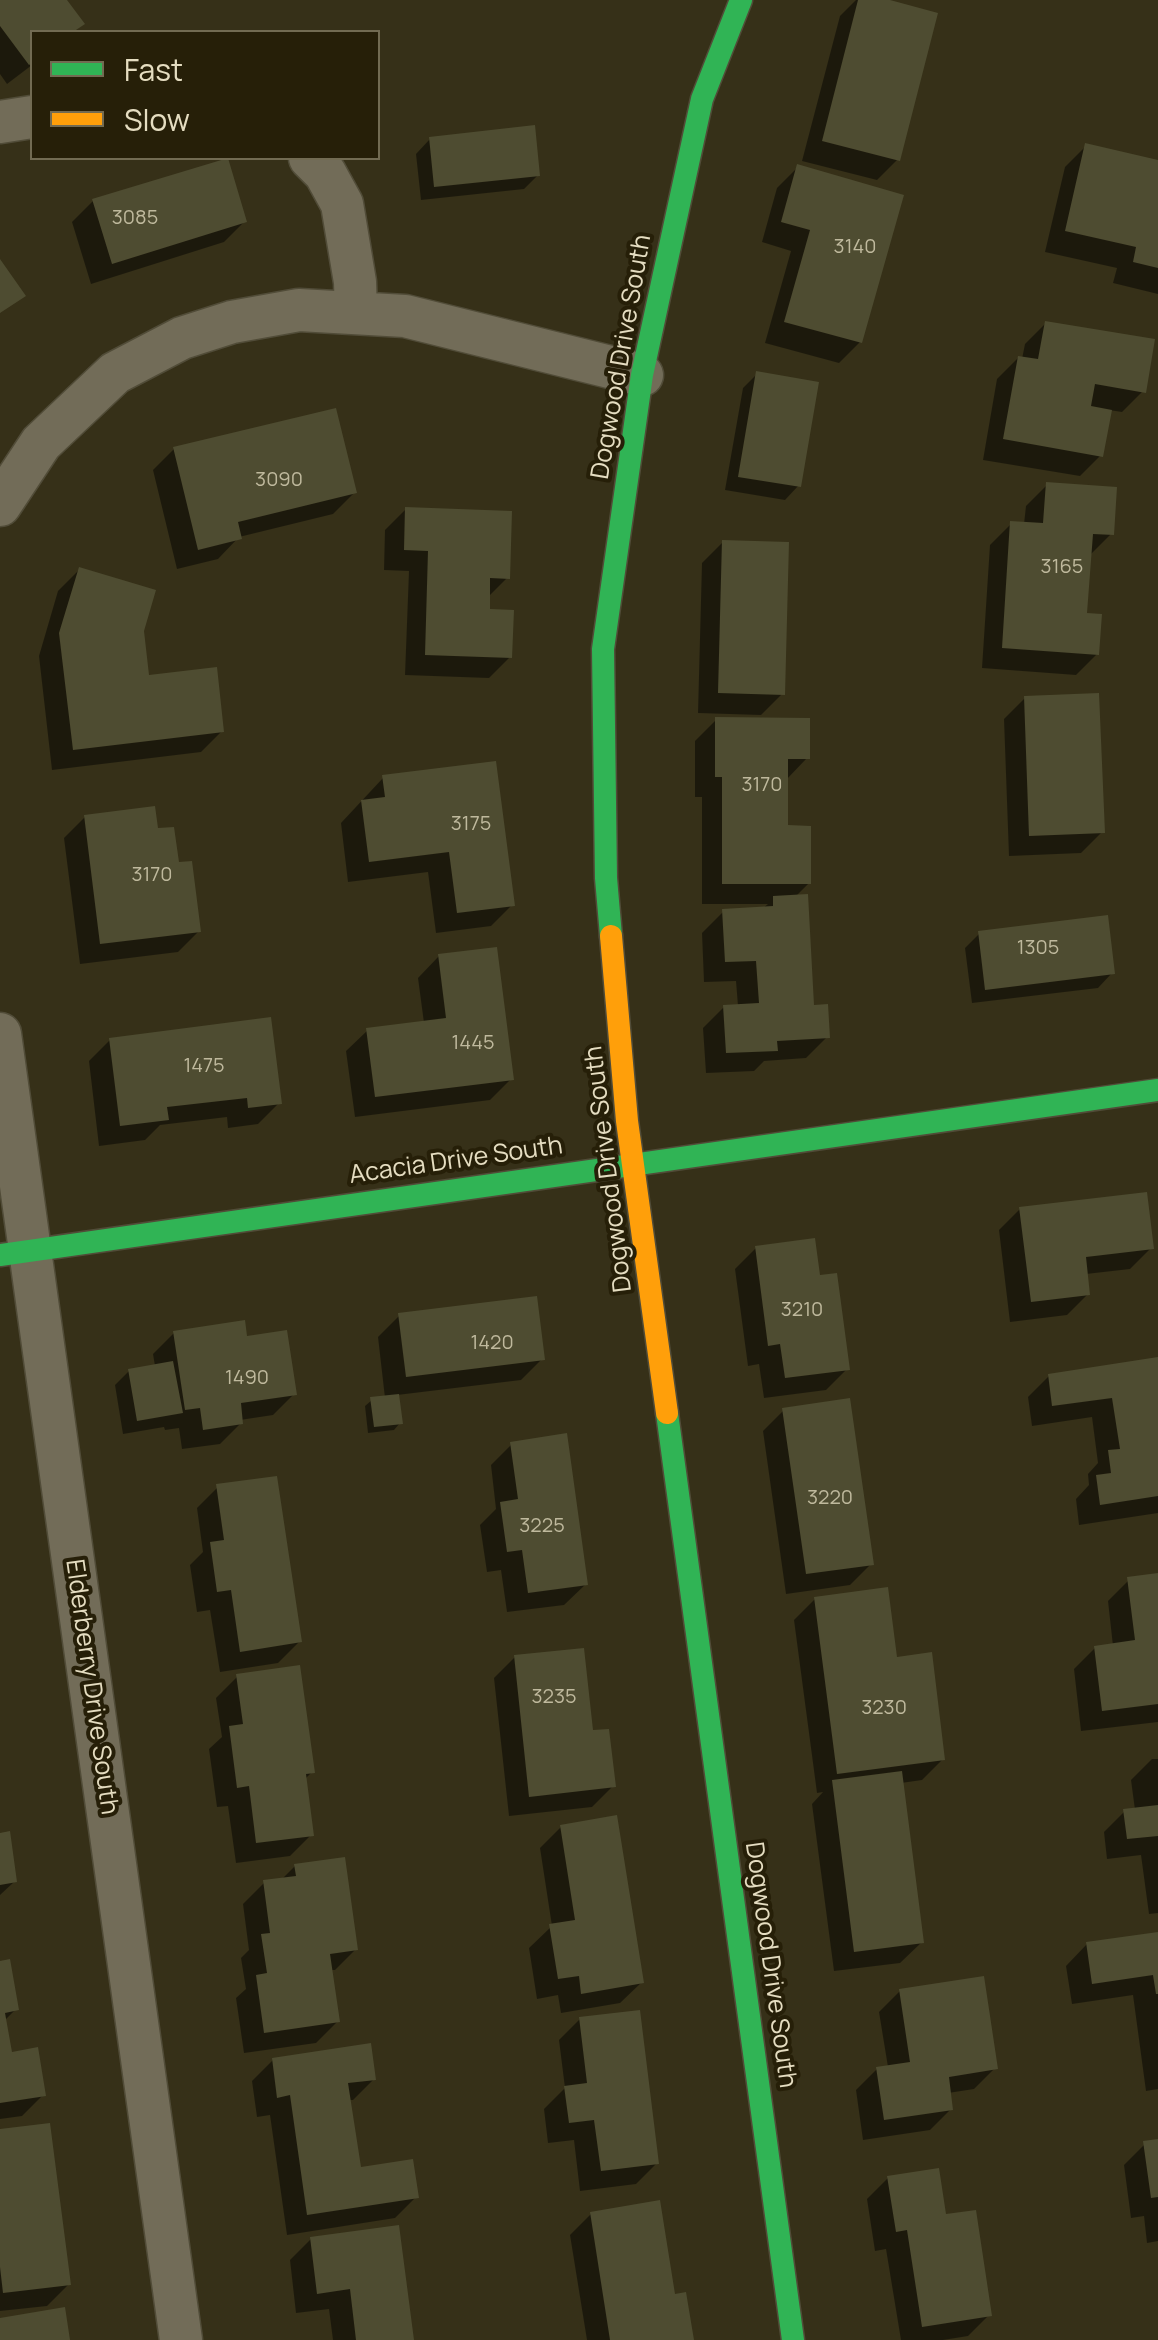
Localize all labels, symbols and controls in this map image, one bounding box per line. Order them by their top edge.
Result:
legend [30,30,380,160]
text: Fast [124,49,183,90]
text: Slow [124,99,190,140]
house number: 3085 [112,206,158,230]
street label: Dogwood Drive South [586,232,658,482]
house number: 3140 [834,235,876,259]
house number: 3090 [255,468,303,492]
house number: 3165 [1041,555,1083,579]
house number: 3170 [741,773,783,797]
house number: 3175 [451,812,491,836]
house number: 3170 [131,863,173,887]
house number: 1305 [1017,936,1059,960]
house number: 1445 [451,1031,495,1055]
street label: Dogwood Drive South [579,1044,639,1294]
house number: 1475 [183,1054,225,1078]
street label: Acacia Drive South [347,1131,565,1191]
house number: 3210 [781,1298,823,1322]
house number: 1420 [470,1331,514,1355]
house number: 1490 [225,1366,269,1390]
house number: 3220 [807,1486,853,1510]
house number: 3225 [519,1514,565,1538]
street label: Elderberry Drive South [58,1557,124,1817]
house number: 3235 [531,1685,577,1709]
house number: 3230 [861,1696,907,1720]
street label: Dogwood Drive South [738,1840,802,2090]

